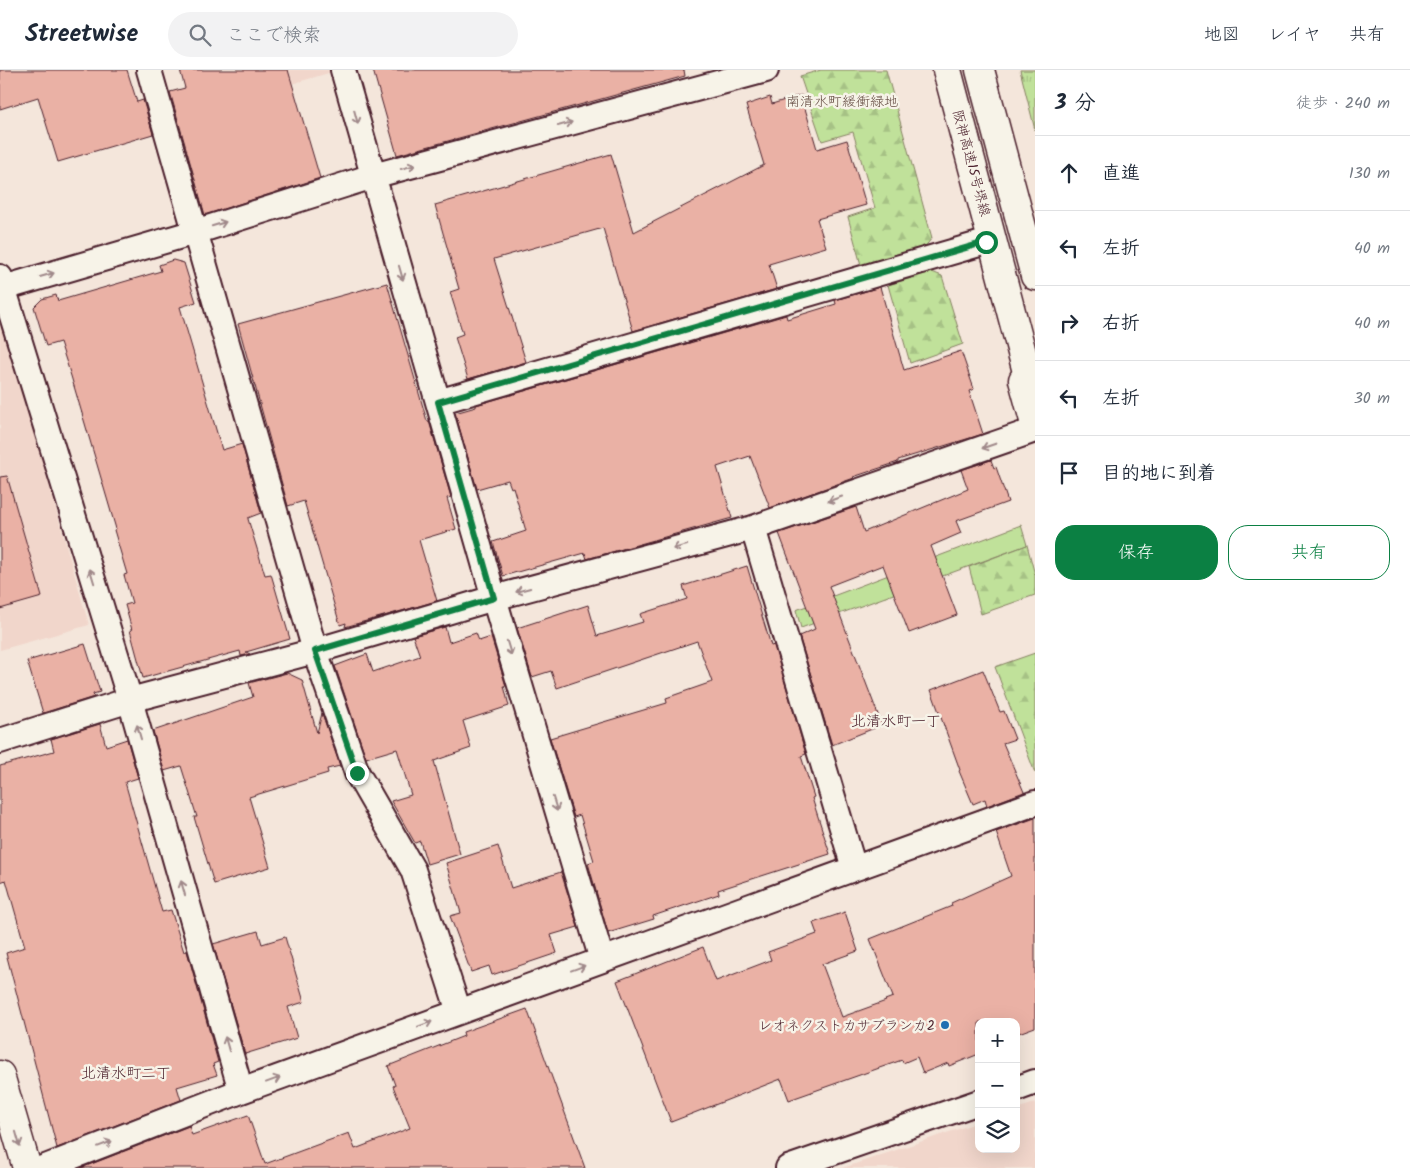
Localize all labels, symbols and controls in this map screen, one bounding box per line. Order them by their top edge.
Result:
search box [168,12,518,57]
text: Streetwise [25,15,138,54]
icon: search [186,21,214,49]
text: ここで検索 [226,21,321,51]
text: 地図 [1204,21,1240,50]
text: レイヤ [1268,21,1321,50]
text: 共有 [1349,21,1385,50]
text: 3 分 [1055,87,1096,120]
park label: 南清水町緩衝緑地 [786,91,898,113]
text: 徒歩 · 240 m [1296,91,1390,116]
street label: 阪神高速15号堺線 [946,107,996,219]
one-way arrow [352,109,362,125]
one-way arrow [557,119,573,129]
icon: ahead [1055,159,1083,187]
text: 直進 [1102,159,1140,189]
one-way arrow [400,161,416,171]
text: 130 m [1349,161,1390,186]
one-way arrow [211,219,227,229]
route start [975,231,998,254]
icon: left [1055,234,1083,262]
text: 左折 [1102,234,1140,264]
text: 40 m [1354,236,1390,261]
one-way arrow [396,265,406,281]
one-way arrow [38,270,54,279]
icon: right [1055,309,1083,337]
text: 右折 [1102,309,1140,339]
text: 40 m [1354,311,1390,336]
icon: left [1055,384,1083,412]
text: 左折 [1102,384,1140,414]
text: 30 m [1354,386,1390,411]
one-way arrow [982,442,997,451]
icon: arrive [1055,459,1083,487]
text: 目的地に到着 [1102,459,1216,489]
one-way arrow [828,495,844,504]
button: 保存 [1055,525,1218,580]
button: 共有 [1228,525,1390,580]
one-way arrow [673,543,689,552]
one-way arrow [86,568,96,584]
one-way arrow [516,585,532,595]
one-way arrow [504,640,514,656]
district label: 北清水町一丁 [851,710,941,734]
one-way arrow [133,724,143,740]
route end [346,762,369,785]
one-way arrow [551,795,561,811]
one-way arrow [178,880,187,896]
one-way arrow [570,963,585,972]
place label: レオネクストカサブランカ2 [758,1015,935,1037]
map controls [975,1018,1020,1153]
button: + [975,1018,1020,1063]
one-way arrow [417,1019,433,1028]
marker: レオネクストカサブランカ2 [939,1019,951,1031]
one-way arrow [222,1037,232,1053]
district label: 北清水町二丁 [81,1062,171,1086]
button: − [975,1063,1020,1108]
one-way arrow [264,1075,280,1084]
button: layers [975,1108,1020,1153]
one-way arrow [14,1130,24,1146]
one-way arrow [96,1139,112,1148]

